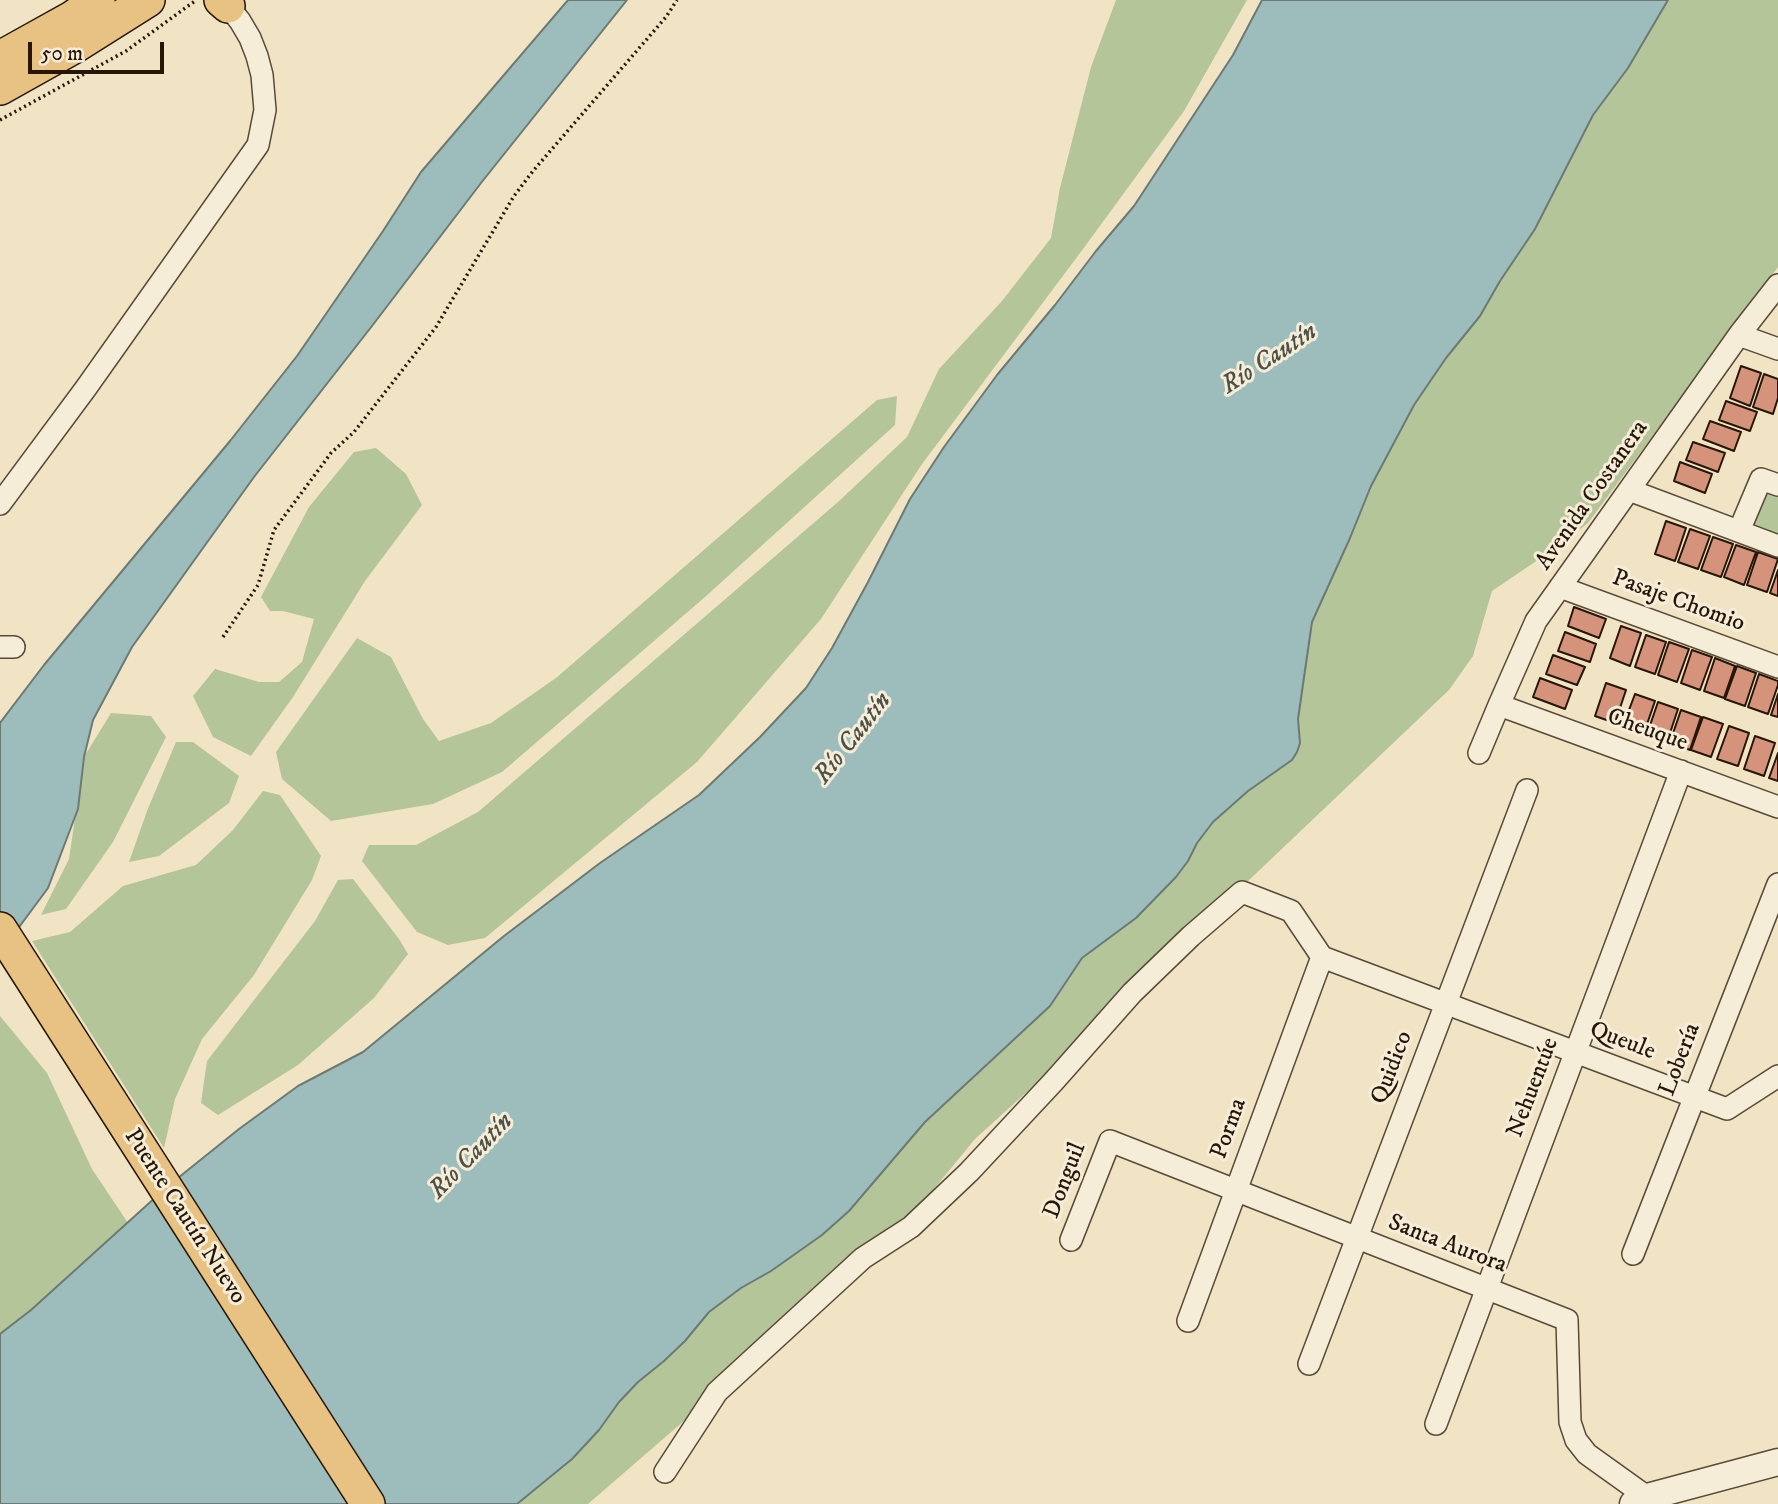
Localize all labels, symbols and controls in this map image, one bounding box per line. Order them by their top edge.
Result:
scale bar [32,28,168,72]
text: 50 m [41,41,83,67]
water label: Río Cautín [1216,318,1324,402]
street label: Avenida Costanera [1531,416,1655,576]
street label: Pasaje Chomio [1608,565,1748,639]
water label: Río Cautín [809,687,899,791]
street label: Cheuque [1603,703,1691,759]
street label: Queule [1585,1016,1659,1068]
street label: Lobería [1654,1020,1708,1100]
street label: Quidico [1366,1027,1420,1109]
street label: Nehuentúe [1502,1034,1566,1142]
street label: Porma [1206,1095,1254,1163]
water label: Río Cautín [423,1107,521,1207]
street label: Puente Cautín Nuevo [117,1124,251,1310]
street label: Donguil [1038,1139,1094,1223]
street label: Santa Aurora [1384,1209,1510,1281]

